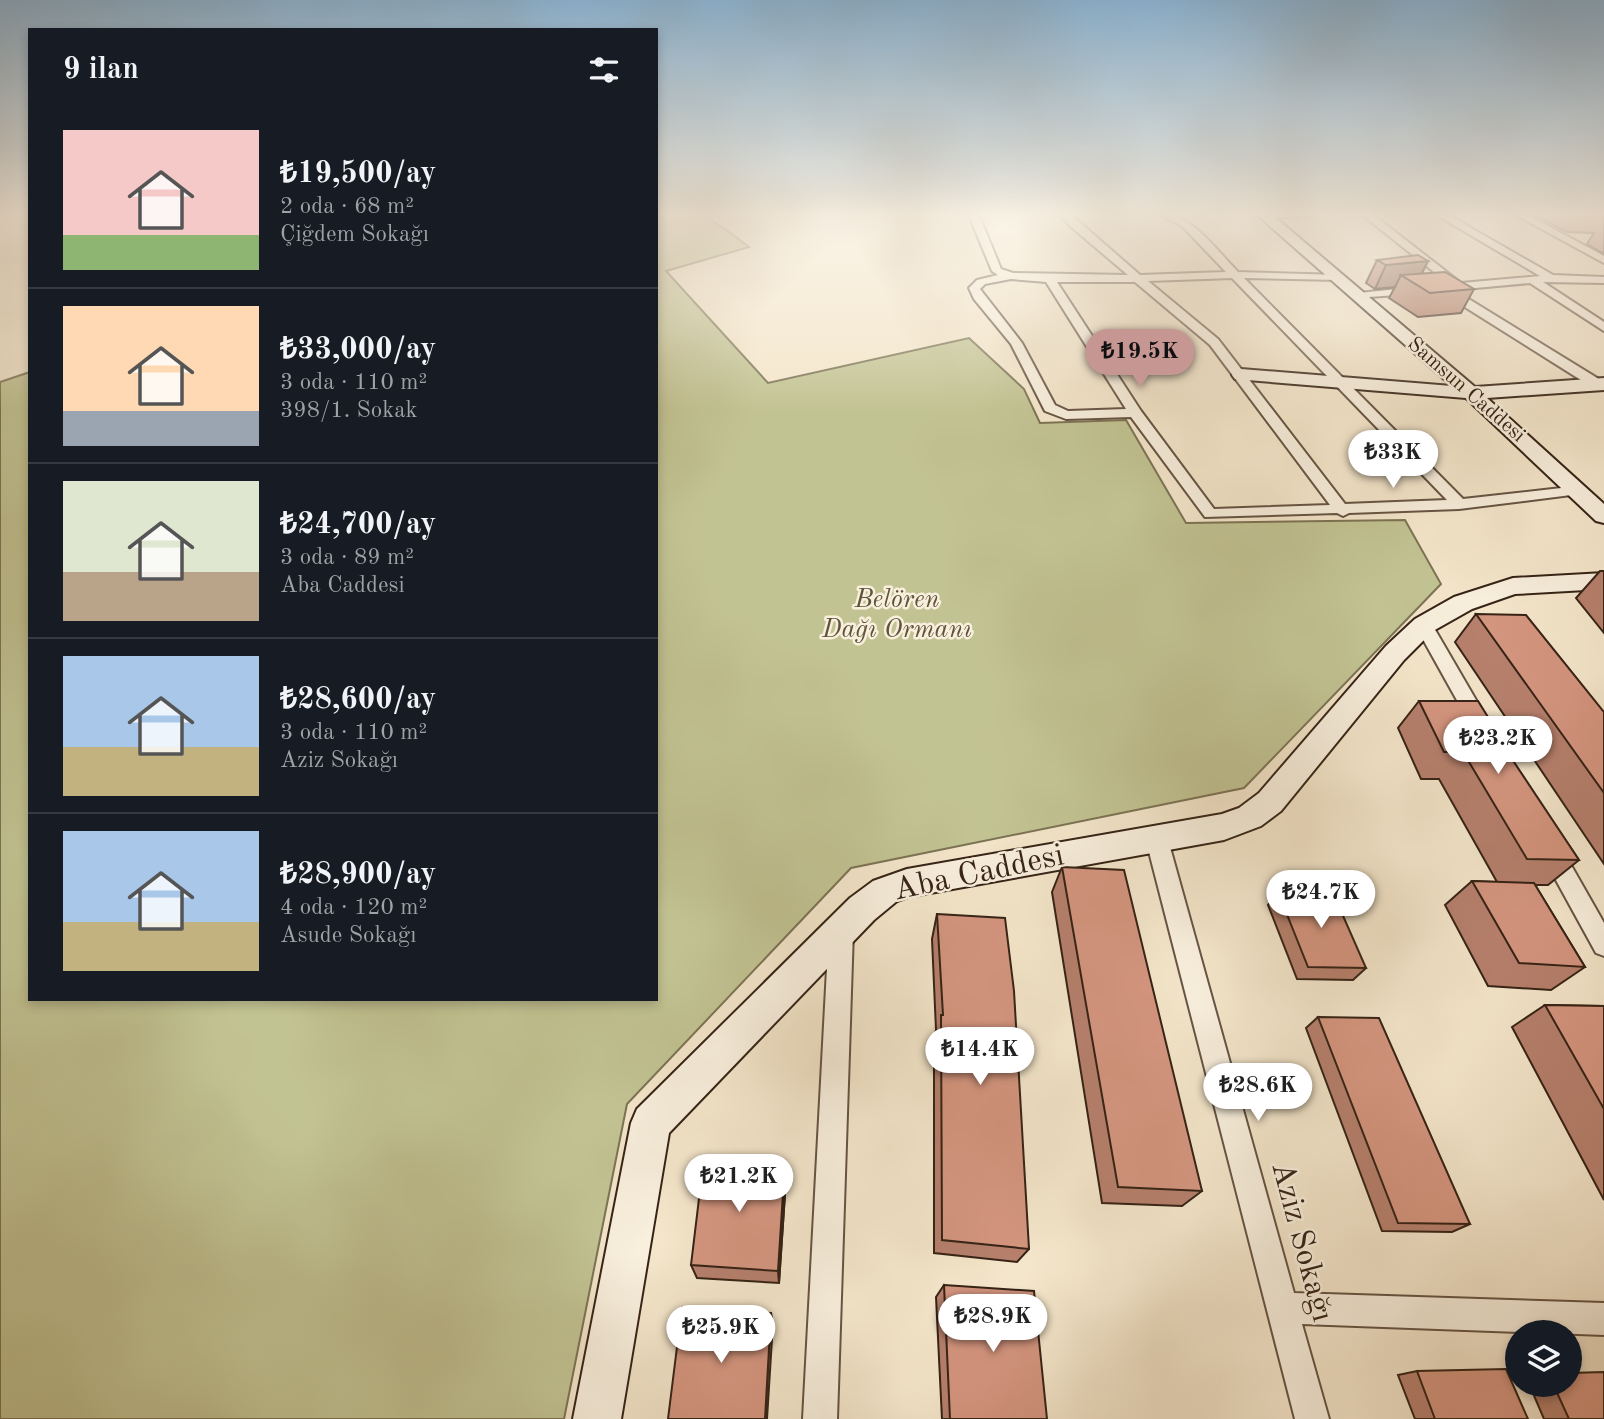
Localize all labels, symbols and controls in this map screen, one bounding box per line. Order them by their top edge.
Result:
icon: filters [585,51,623,89]
text: 9 ilan [63,55,139,85]
icon: home [119,158,203,242]
text: ₺19,500/ay [280,159,436,189]
text: 2 oda · 68 m² [280,195,414,218]
text: Çiğdem Sokağı [280,223,429,246]
pin: ₺19.5K [1083,330,1197,389]
street label: Samsun Caddesi [1403,333,1529,447]
icon: home [119,334,203,418]
text: ₺33,000/ay [280,335,436,365]
text: ₺19.5K [1101,340,1179,363]
text: 3 oda · 110 m² [280,371,427,394]
text: 398/1. Sokak [280,399,418,422]
pin: ₺33K [1352,430,1434,490]
text: ₺33K [1364,441,1422,464]
icon: home [119,509,203,593]
text: ₺24,700/ay [280,510,436,540]
text: 3 oda · 89 m² [280,546,414,569]
text: Aba Caddesi [280,574,405,597]
park label: Belören Dağı Ormanı [821,587,972,643]
icon: home [119,684,203,768]
text: ₺28,600/ay [280,685,436,715]
pin: ₺23.2K [1441,716,1555,776]
text: 3 oda · 110 m² [280,721,427,744]
text: ₺23.2K [1459,727,1537,750]
text: Aziz Sokağı [280,749,398,772]
street label: Aba Caddesi [891,840,1067,908]
icon: home [119,859,203,943]
text: ₺28,900/ay [280,860,436,890]
pin: ₺24.7K [1264,870,1378,930]
text: ₺24.7K [1282,881,1360,904]
text: 4 oda · 120 m² [280,896,427,919]
text: Asude Sokağı [280,924,416,947]
pin: ₺14.4K [923,1028,1037,1087]
text: ₺14.4K [941,1038,1019,1061]
pin: ₺28.6K [1201,1064,1315,1123]
text: ₺28.6K [1219,1074,1297,1097]
pin: ₺21.2K [682,1154,796,1214]
street label: Aziz Sokağı [1264,1159,1338,1325]
text: ₺21.2K [700,1165,778,1188]
pin: ₺28.9K [936,1294,1050,1354]
text: ₺28.9K [954,1305,1032,1328]
pin: ₺25.9K [664,1306,778,1365]
text: ₺25.9K [682,1316,760,1339]
map controls [1505,1320,1582,1397]
button: layers [1505,1320,1582,1397]

